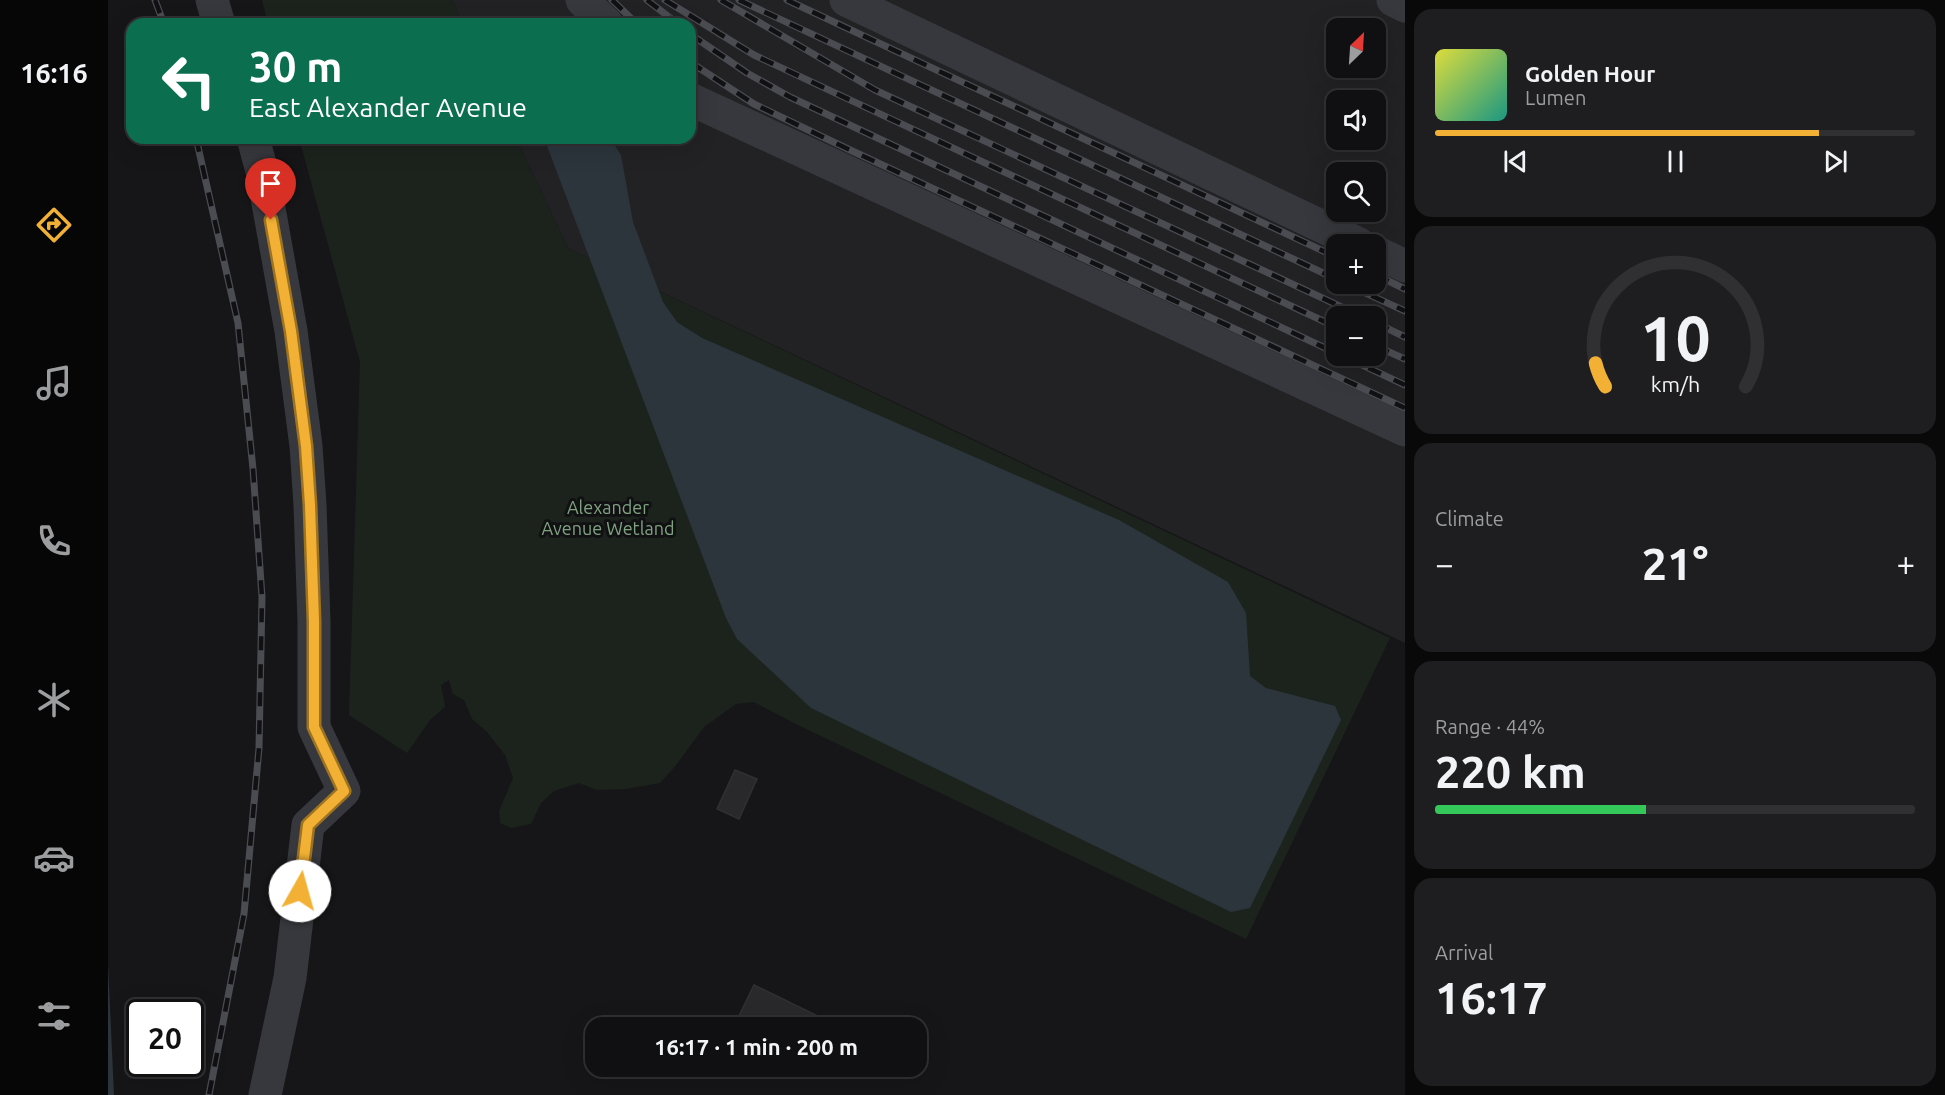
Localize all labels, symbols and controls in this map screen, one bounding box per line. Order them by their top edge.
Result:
north arrow [1326,18,1386,78]
map controls [1326,18,1386,366]
icon: left [150,42,228,120]
text: 30 m [249,43,343,90]
text: 16:16 [20,58,88,88]
text: Golden Hour [1525,61,1655,86]
text: Lumen [1525,86,1586,109]
button: sound [1326,90,1386,150]
text: East Alexander Avenue [249,92,527,122]
icon: previous [1499,145,1532,178]
icon: pause [1659,145,1692,178]
icon: next [1819,145,1852,178]
pin [245,158,296,220]
button: search [1326,162,1386,222]
icon: arrive [254,167,287,200]
icon: directions [33,204,75,246]
button: + [1326,234,1386,294]
text: 10 [1640,303,1710,373]
button: − [1326,306,1386,366]
icon: music [33,362,75,404]
text: km/h [1650,373,1700,397]
park label: Alexander Avenue Wetland [542,497,674,538]
text: Climate [1435,507,1504,530]
icon: phone [33,520,75,562]
text: 21° [1642,538,1708,589]
text: − [1435,545,1454,582]
text: + [1896,545,1915,582]
icon: climate [33,679,75,721]
text: Range · 44% [1435,715,1545,738]
text: 220 km [1435,746,1586,797]
icon: car [33,837,75,879]
position arrow [268,859,332,923]
text: Arrival [1435,941,1493,964]
text: 16:17 [1435,972,1548,1023]
icon: filters [33,995,75,1037]
speed limit sign: 20 [126,999,204,1077]
text: 16:17 · 1 min · 200 m [654,1034,858,1059]

